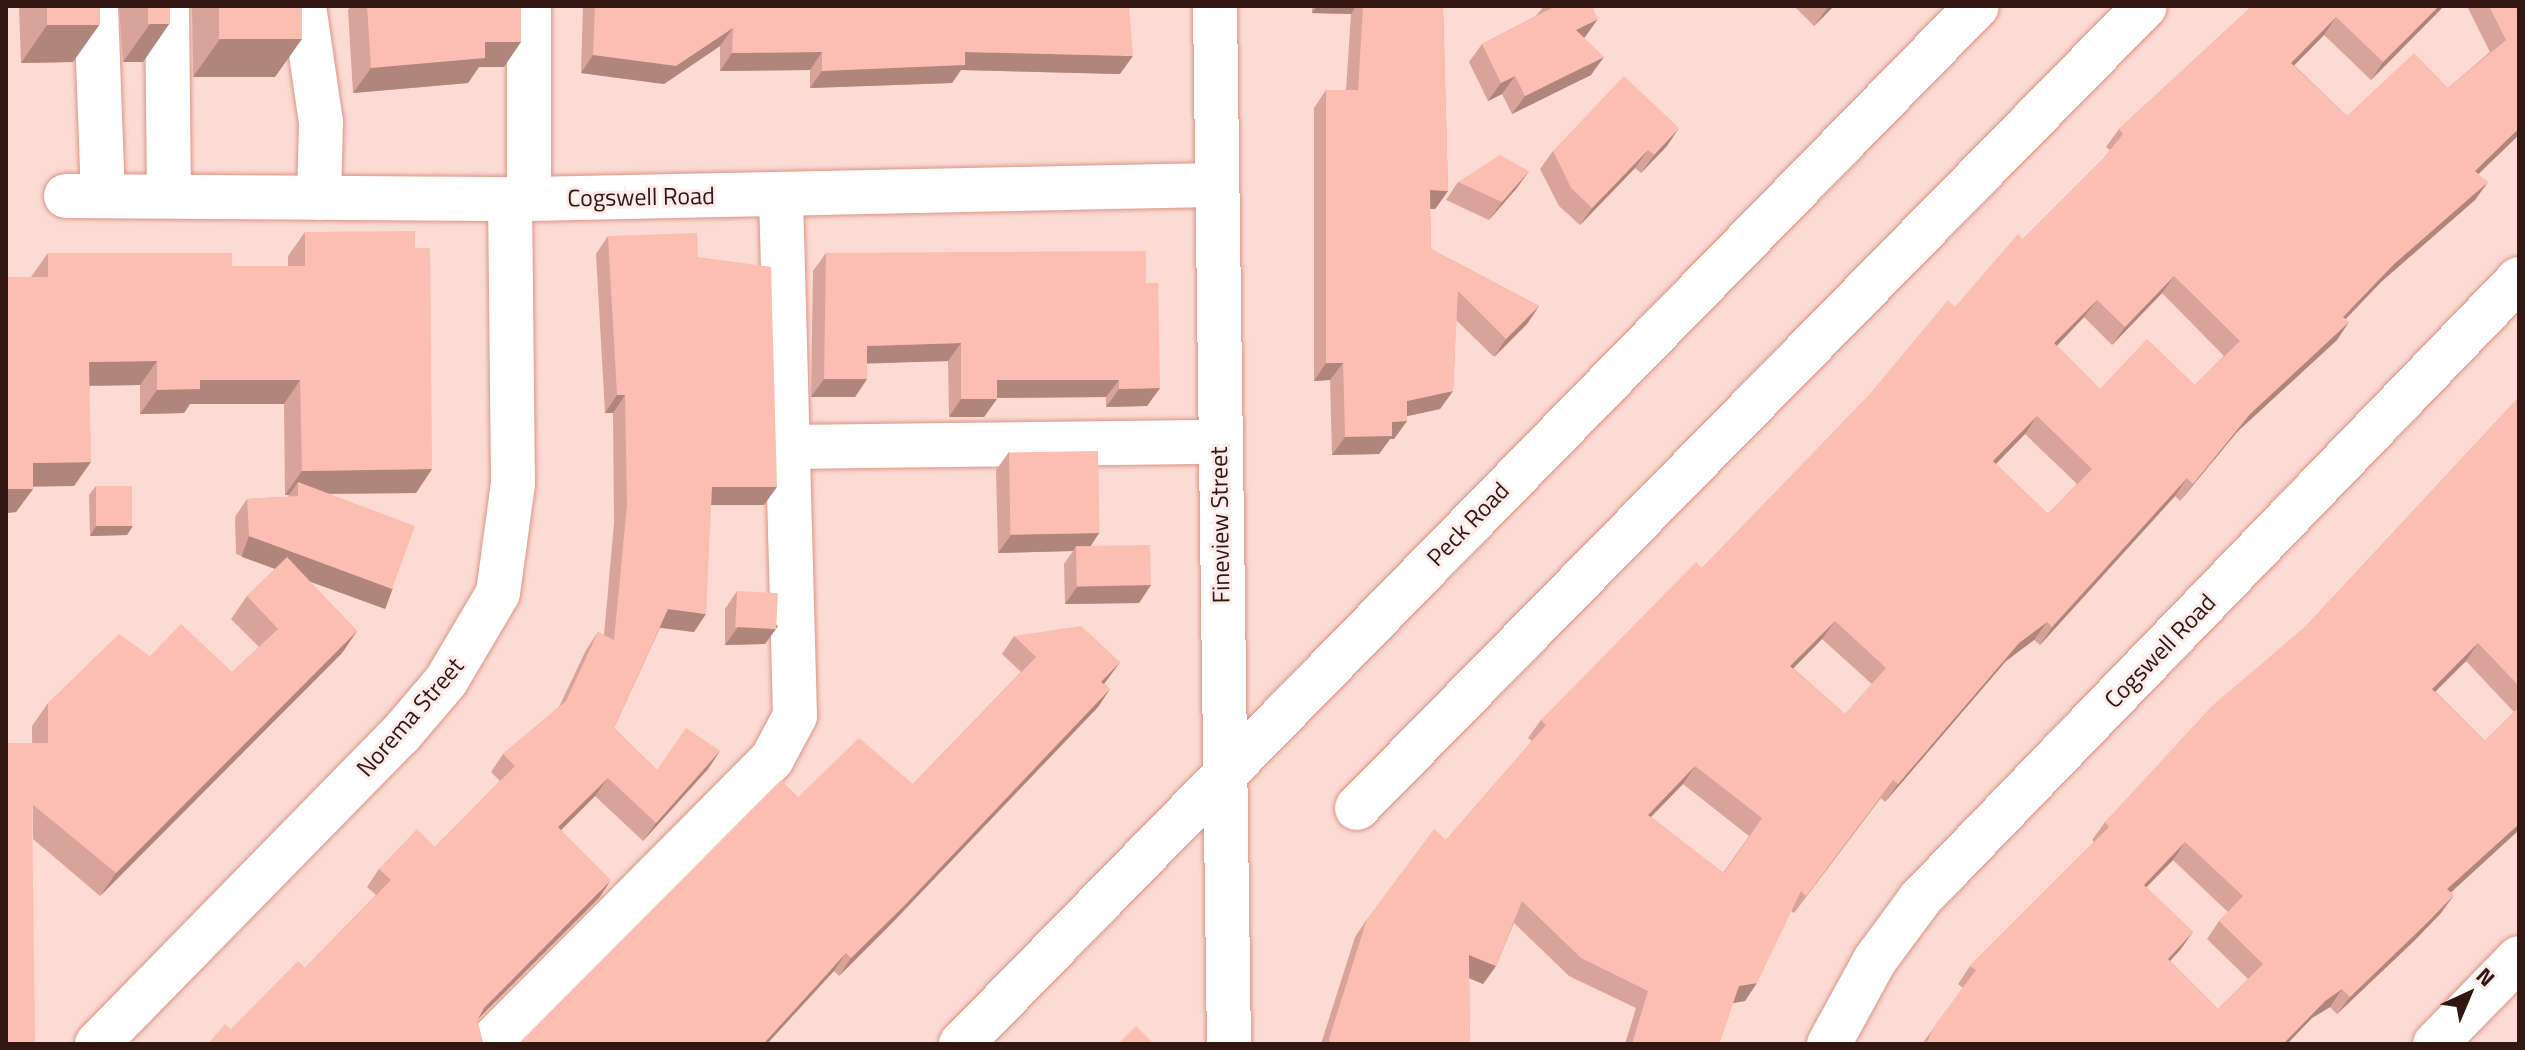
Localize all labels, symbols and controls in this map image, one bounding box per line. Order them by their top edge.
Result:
street label: Cogswell Road [567,181,715,213]
street label: Fineview Street [1204,446,1236,604]
street label: Peck Road [1421,476,1515,572]
street label: Cogswell Road [2098,588,2222,714]
street label: Norema Street [351,652,469,782]
north arrow [2429,954,2509,1034]
text: N [2468,959,2503,994]

